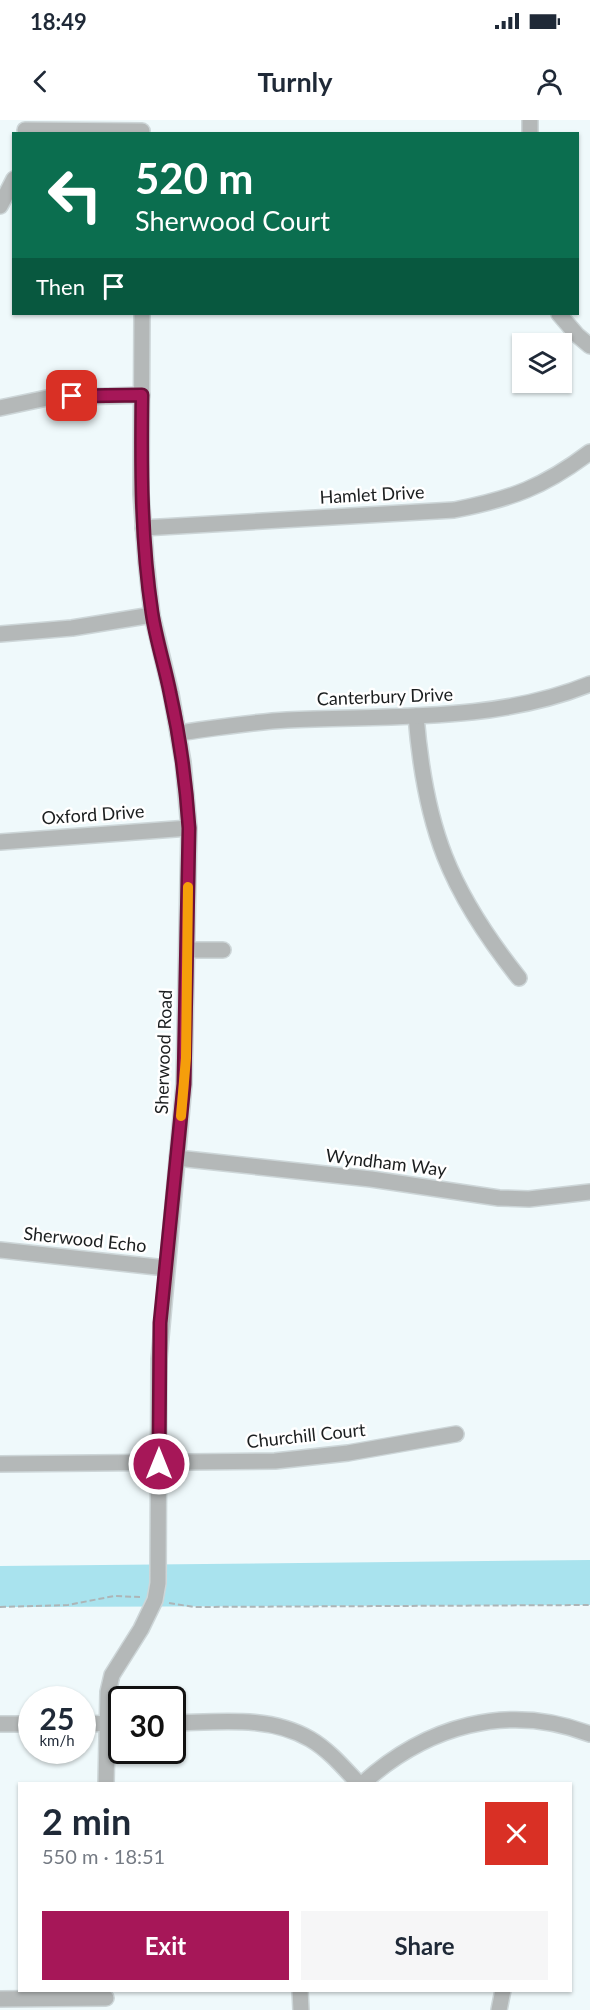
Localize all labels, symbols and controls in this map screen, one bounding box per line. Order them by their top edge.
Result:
text: 18:49 [30,8,87,35]
icon: back [24,65,57,98]
text: Turnly [257,65,333,98]
icon: person [533,65,566,98]
text: 520 m [135,153,253,203]
icon: left [36,156,114,234]
text: Sherwood Court [135,204,330,237]
icon: arrive [97,270,130,303]
text: Then [36,273,85,300]
map controls [512,333,572,393]
button: layers [512,333,572,393]
pin [46,370,97,421]
icon: arrive [55,379,88,412]
street label: Hamlet Drive [319,480,425,508]
street label: Canterbury Drive [316,683,454,709]
street label: Oxford Drive [41,799,145,829]
street label: Sherwood Road [150,989,176,1115]
street label: Wyndham Way [324,1144,448,1180]
street label: Sherwood Echo [22,1222,148,1256]
street label: Churchill Court [245,1418,367,1452]
position arrow [127,1432,191,1496]
speed limit sign: 30 [108,1686,186,1764]
text: 25 [40,1700,74,1736]
text: km/h [39,1731,75,1749]
text: 2 min [42,1799,131,1843]
button: close [485,1802,548,1865]
text: 550 m · 18:51 [42,1844,165,1868]
button: Exit [42,1911,289,1980]
button: Share [301,1911,548,1980]

